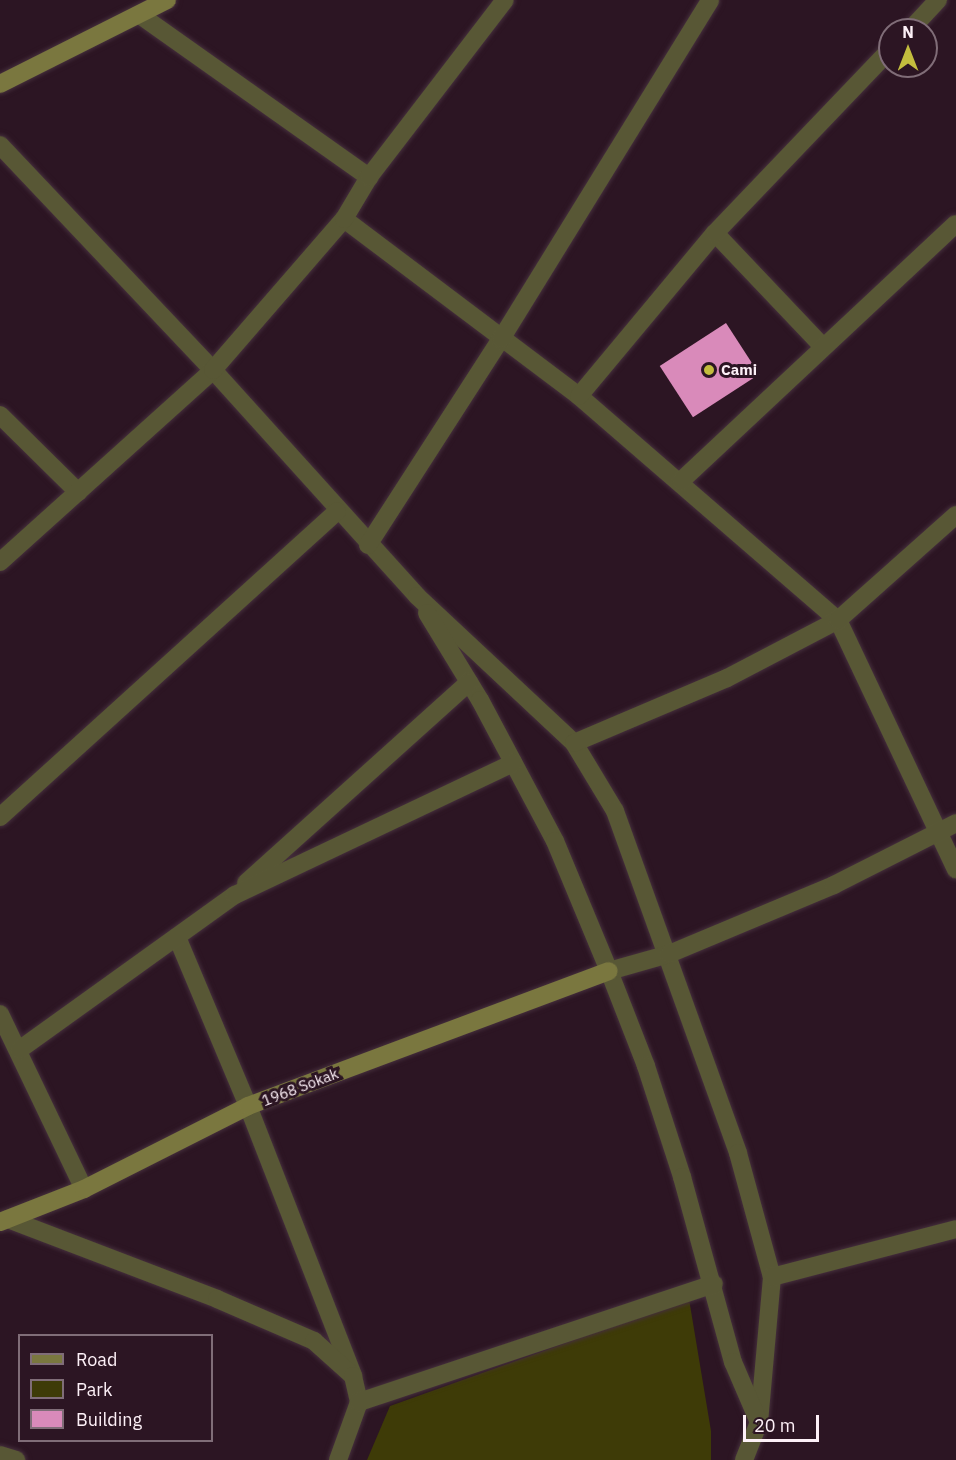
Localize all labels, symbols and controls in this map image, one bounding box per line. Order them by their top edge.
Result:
north arrow [878,18,938,78]
text: N [902,22,914,42]
place label: Cami [721,361,757,379]
marker: Cami [702,363,716,377]
street label: 1968 Sokak [259,1064,341,1110]
legend [18,1334,213,1442]
text: Road [76,1348,117,1371]
text: Park [76,1378,112,1401]
scale bar [746,1403,822,1441]
text: Building [76,1408,142,1431]
text: 20 m [754,1414,796,1437]

